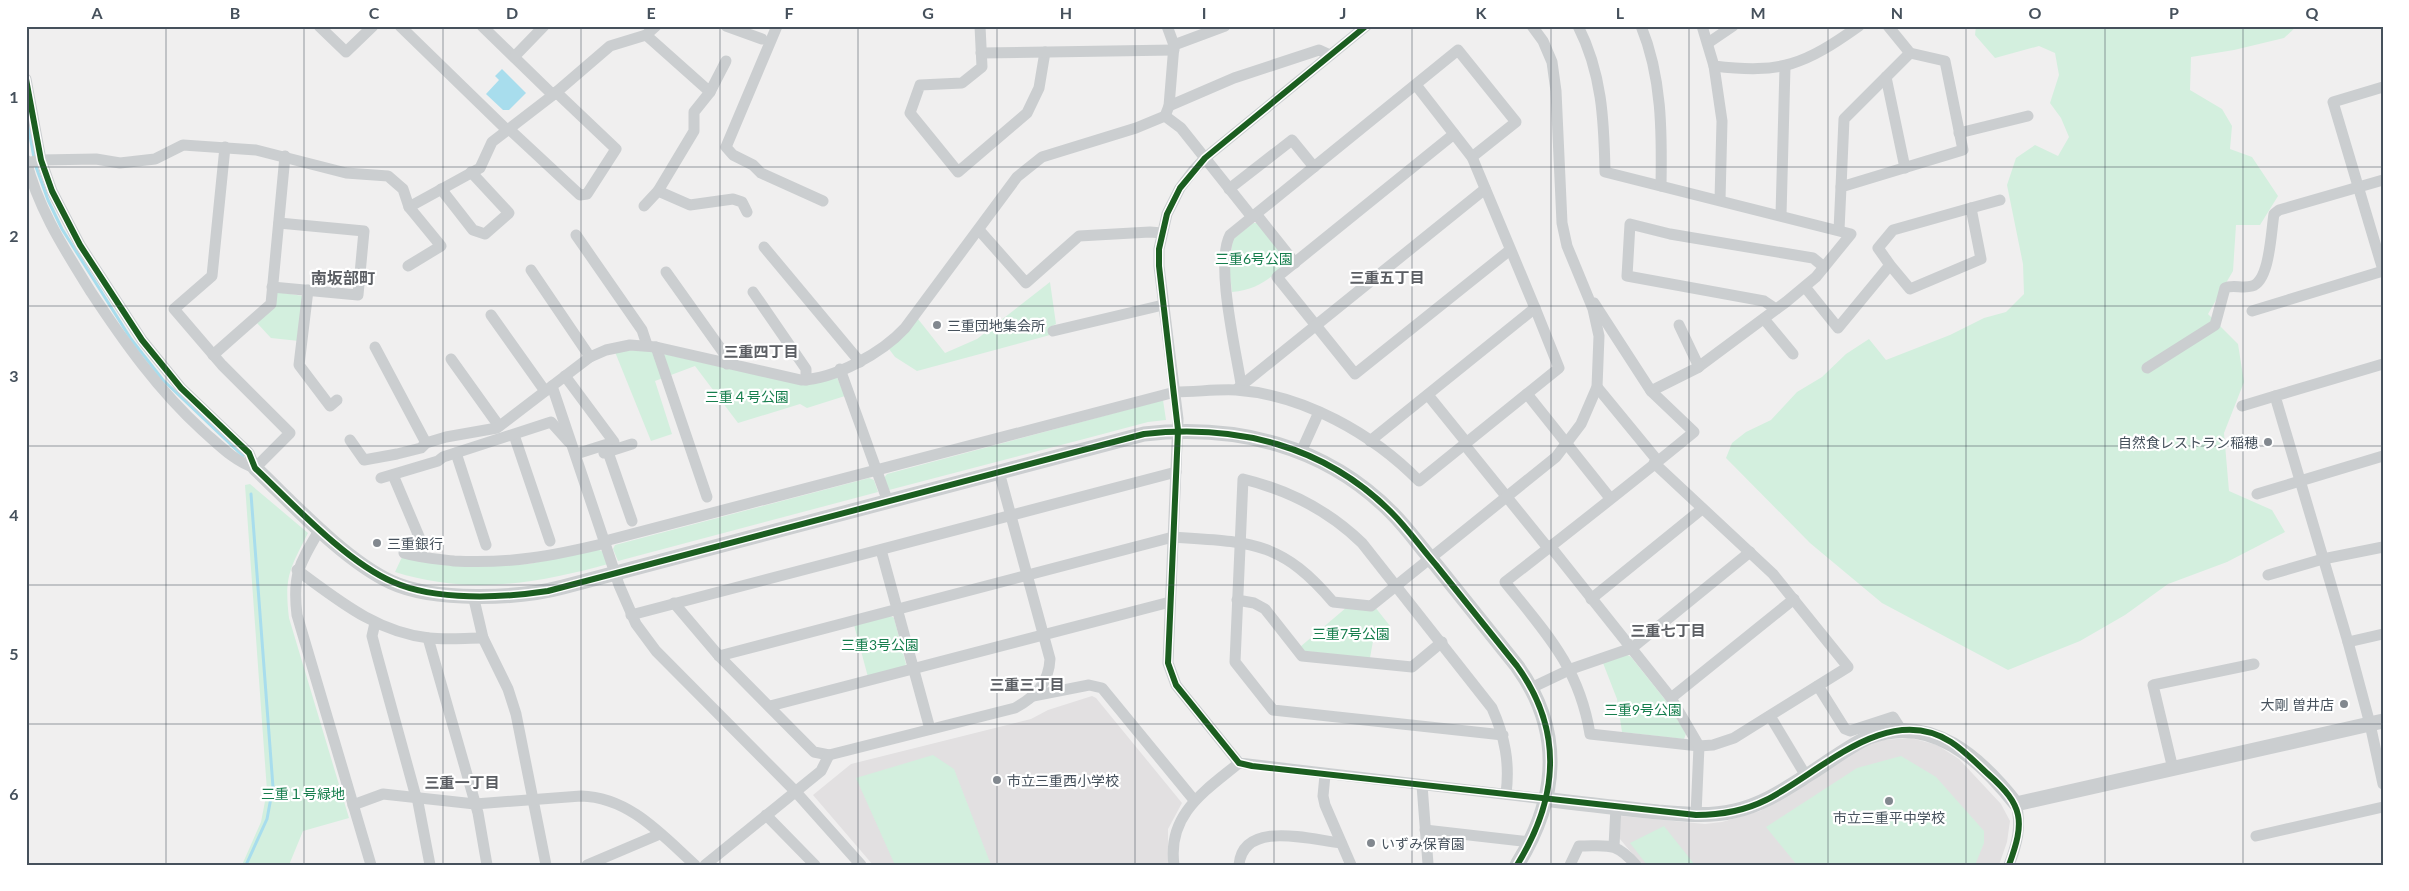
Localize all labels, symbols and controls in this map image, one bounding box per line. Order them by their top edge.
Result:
text: A [90,3,103,22]
text: B [230,3,240,22]
text: C [369,3,380,22]
text: D [506,3,518,22]
text: E [646,3,656,22]
text: F [784,3,794,22]
text: G [922,3,934,22]
text: H [1060,3,1072,22]
text: I [1202,3,1206,22]
text: J [1340,3,1346,22]
text: K [1476,3,1488,22]
text: L [1616,3,1625,22]
text: M [1750,3,1766,22]
text: N [1891,3,1903,22]
text: O [2029,3,2042,22]
text: P [2169,3,2179,22]
text: Q [2306,3,2319,22]
text: 1 [9,87,19,106]
text: 2 [9,226,19,245]
park label: 三重6号公園 [1215,250,1293,267]
district label: 南坂部町 [311,268,375,287]
district label: 三重五丁目 [1349,268,1425,286]
place label: 三重団地集会所 [947,317,1045,334]
marker: 三重団地集会所 [931,319,943,331]
district label: 三重四丁目 [723,342,799,360]
text: 3 [9,366,19,385]
park label: 三重４号公園 [705,388,789,405]
place label: 自然食レストラン稲穂 [2118,434,2258,451]
marker: 自然食レストラン稲穂 [2262,436,2274,448]
text: 4 [9,505,19,524]
place label: 三重銀行 [387,535,443,552]
marker: 三重銀行 [371,537,383,549]
district label: 三重七丁目 [1630,621,1706,639]
park label: 三重7号公園 [1312,625,1390,642]
park label: 三重3号公園 [841,636,919,653]
text: 5 [9,644,19,663]
district label: 三重三丁目 [989,675,1065,693]
place label: 大剛 曽井店 [2260,696,2334,713]
marker: 大剛 曽井店 [2338,698,2350,710]
park label: 三重9号公園 [1604,701,1682,718]
place label: 市立三重西小学校 [1007,772,1119,789]
district label: 三重一丁目 [424,773,500,791]
marker: 市立三重西小学校 [991,774,1003,786]
text: 6 [9,784,19,803]
park label: 三重１号緑地 [261,785,345,802]
marker: 市立三重平中学校 [1883,795,1895,807]
place label: 市立三重平中学校 [1833,809,1945,826]
place label: いずみ保育園 [1381,835,1465,852]
marker: いずみ保育園 [1365,837,1377,849]

